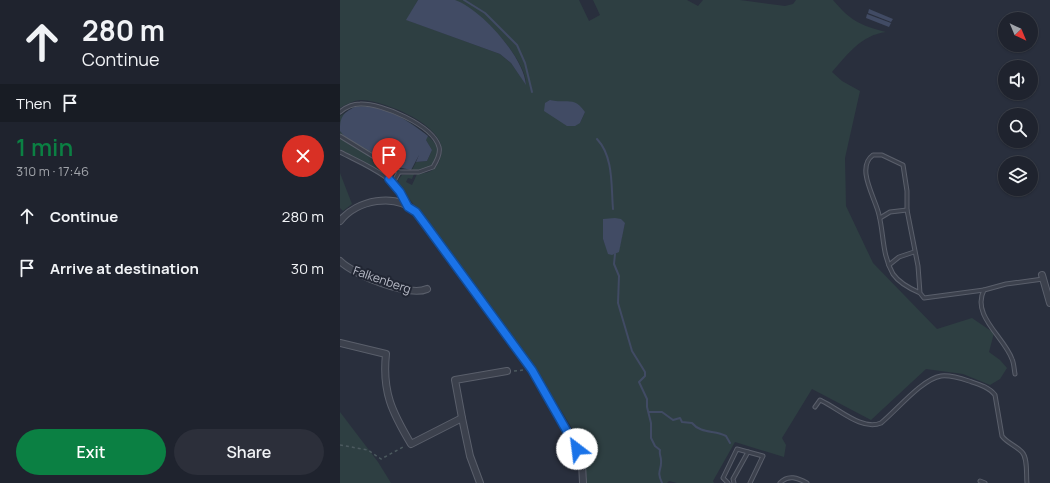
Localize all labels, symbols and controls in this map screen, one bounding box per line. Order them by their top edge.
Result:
text: 280 m [82,11,165,49]
north arrow [998,12,1038,52]
map controls [998,12,1038,196]
icon: ahead [16,16,68,68]
text: Continue [82,47,160,71]
button: sound [998,60,1038,100]
icon: arrive [59,92,81,114]
text: Then [16,93,51,114]
button: search [998,108,1038,148]
text: 1 min [16,130,73,163]
button: close [282,135,324,177]
pin [372,138,406,179]
icon: arrive [378,144,400,166]
button: layers [998,156,1038,196]
text: 310 m · 17:46 [16,162,89,180]
icon: ahead [16,205,38,227]
text: Continue [50,206,118,227]
text: 280 m [282,206,324,227]
icon: arrive [16,257,38,279]
text: Arrive at destination [50,258,199,279]
text: 30 m [291,258,324,279]
street label: Falkenberg [351,262,413,297]
position arrow [556,428,598,470]
button: Exit [16,429,166,475]
button: Share [174,429,324,475]

